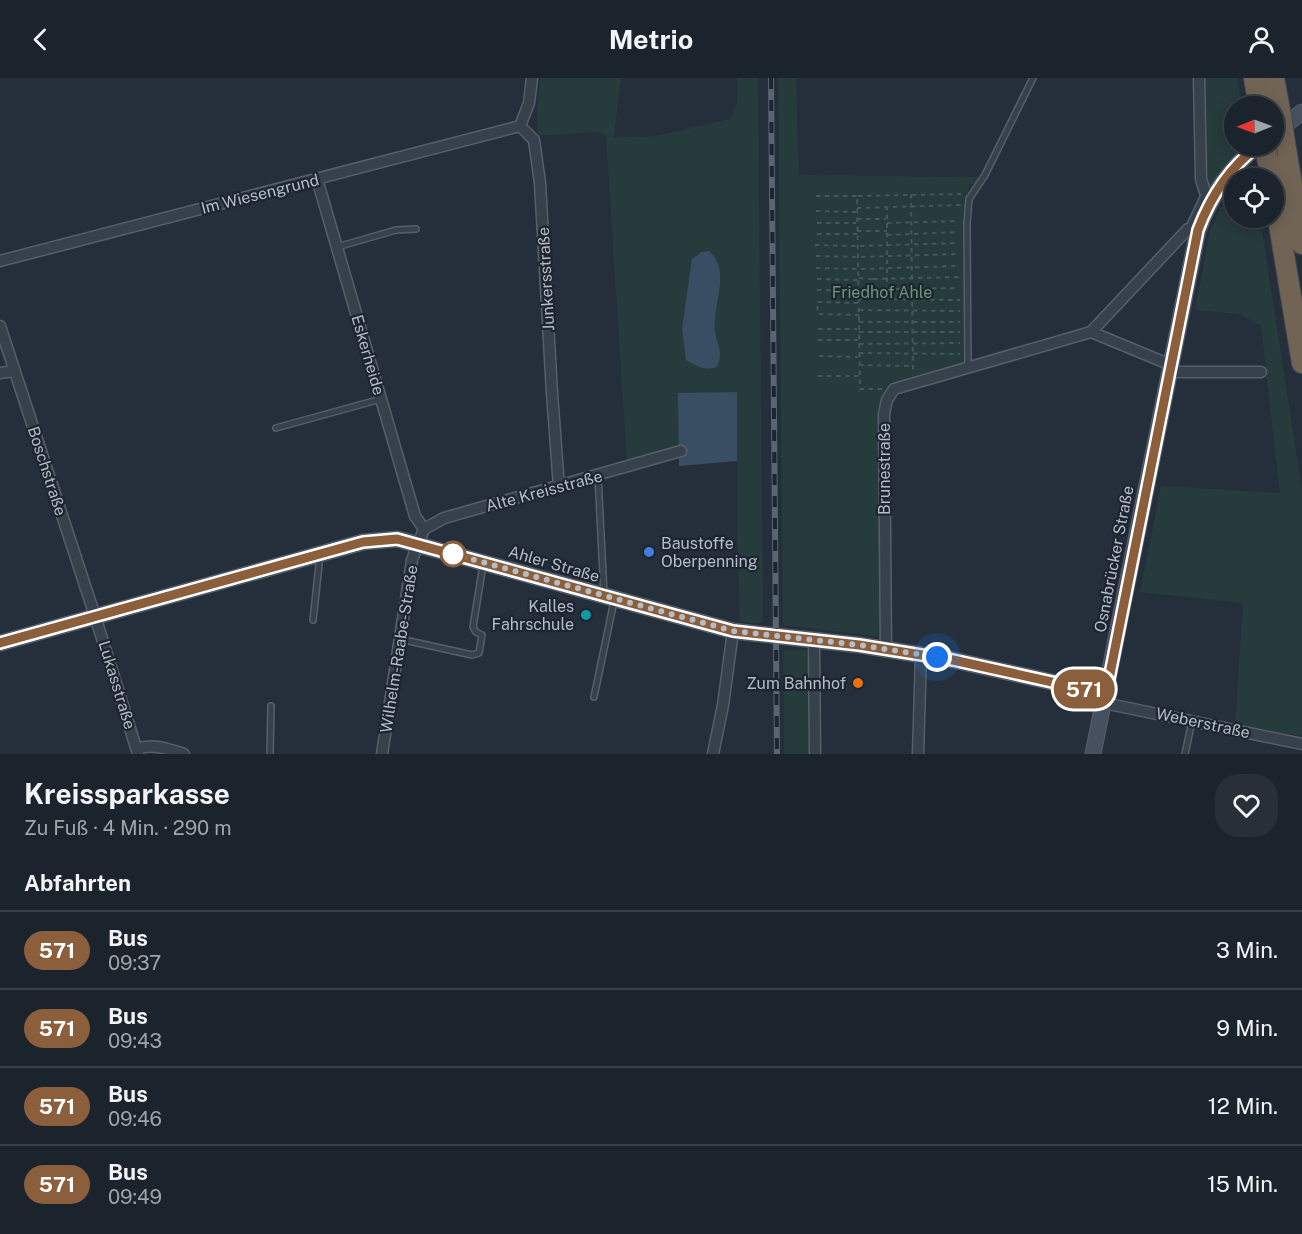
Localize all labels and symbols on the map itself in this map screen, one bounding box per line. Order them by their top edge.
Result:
north arrow [1224,96,1284,156]
street label: Im Wiesengrund [199,170,321,218]
street label: Junkersstraße [534,226,558,332]
park label: Friedhof Ahle [832,283,932,302]
street label: Eskerheide [347,313,389,397]
street label: Brunestraße [875,423,894,515]
street label: Boschstraße [24,424,70,518]
street label: Alte Kreisstraße [484,466,604,516]
street label: Osnabrücker Straße [1090,484,1138,634]
place label: Baustoffe Oberpenning [661,534,758,571]
unlabelled marker [440,541,466,567]
street label: Ahler Straße [506,542,602,586]
marker: Baustoffe Oberpenning [642,545,656,559]
street label: Wilhelm-Raabe-Straße [376,564,422,734]
place label: Kalles Fahrschule [492,597,574,634]
marker: Kalles Fahrschule [579,608,593,622]
street label: Lukasstraße [95,638,139,732]
your location [922,642,952,672]
line badge: 571 [1050,670,1118,708]
place label: Zum Bahnhof [746,674,846,693]
marker: Zum Bahnhof [851,676,865,690]
street label: Weberstraße [1154,704,1252,742]

